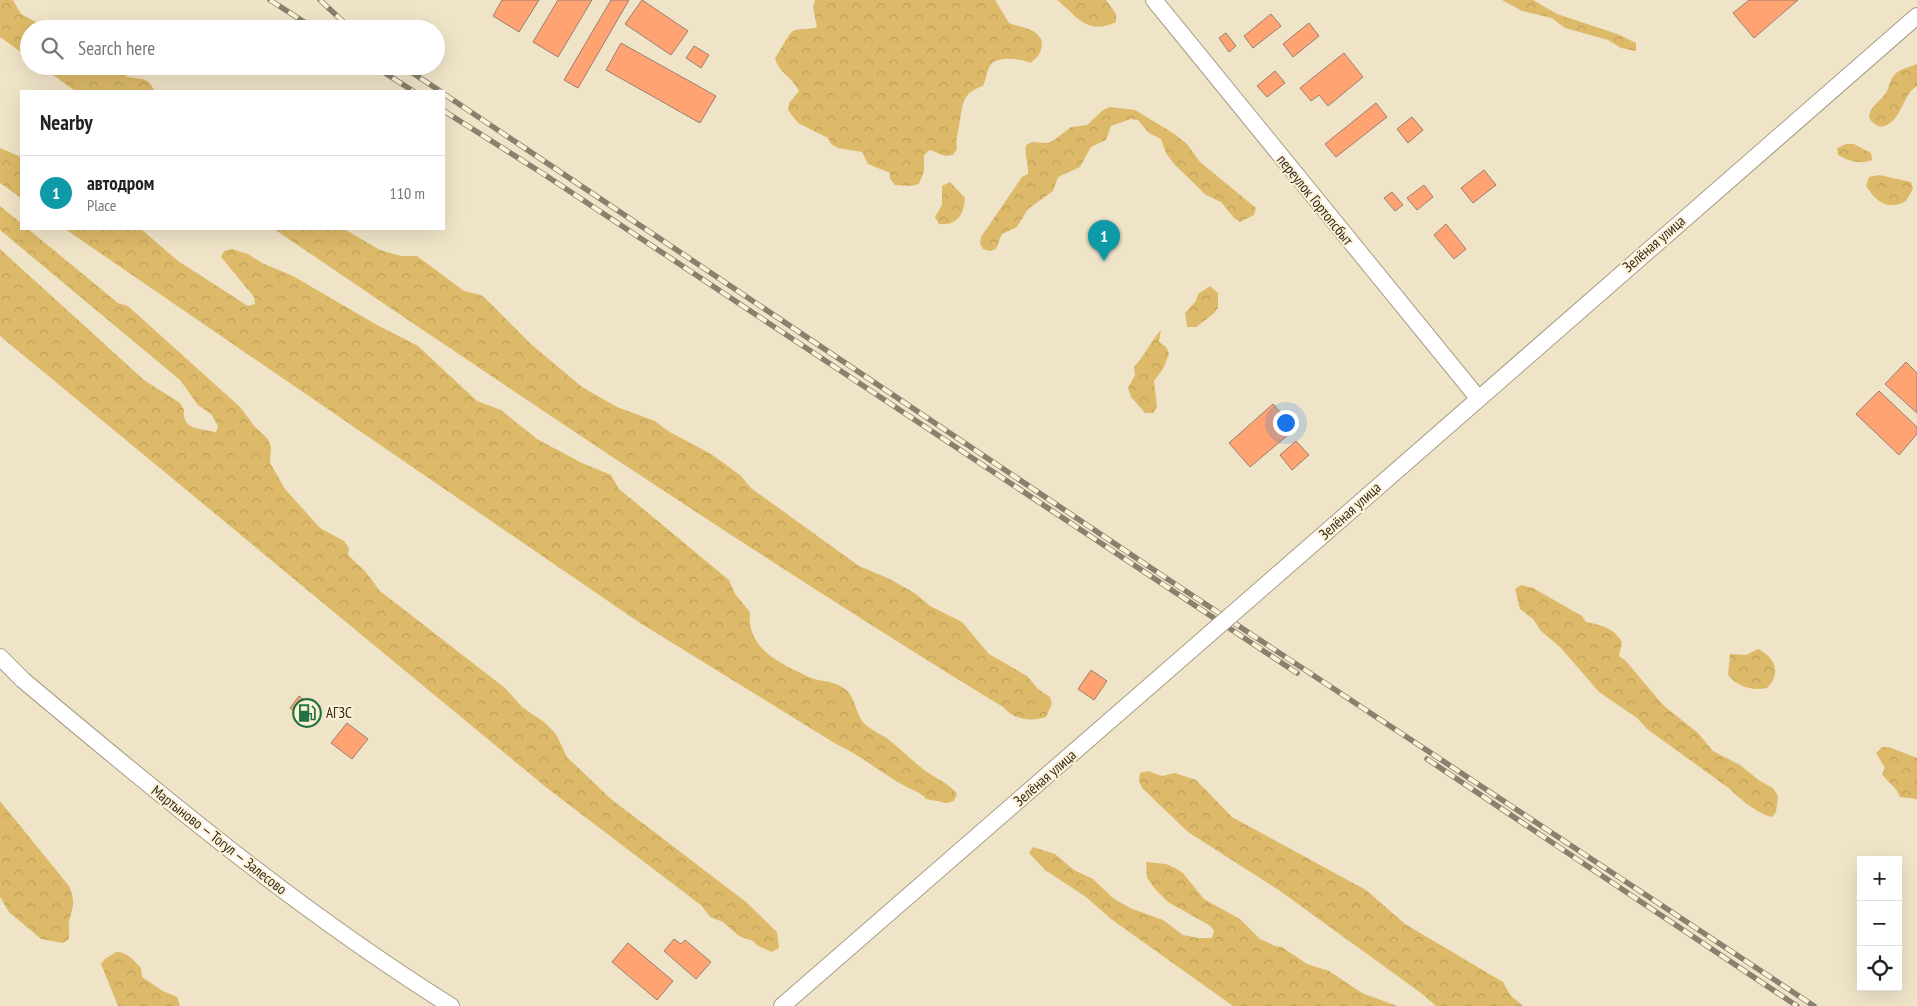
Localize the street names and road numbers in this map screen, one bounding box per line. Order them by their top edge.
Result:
street label: переулок Гортопсбыт [1273,150,1358,249]
street label: Зелёная улица [1618,211,1689,276]
street label: Зелёная улица [1315,478,1385,543]
street label: Зелёная улица [1009,745,1080,810]
street label: Мартыново — Тогул — Залесово [148,781,291,898]

